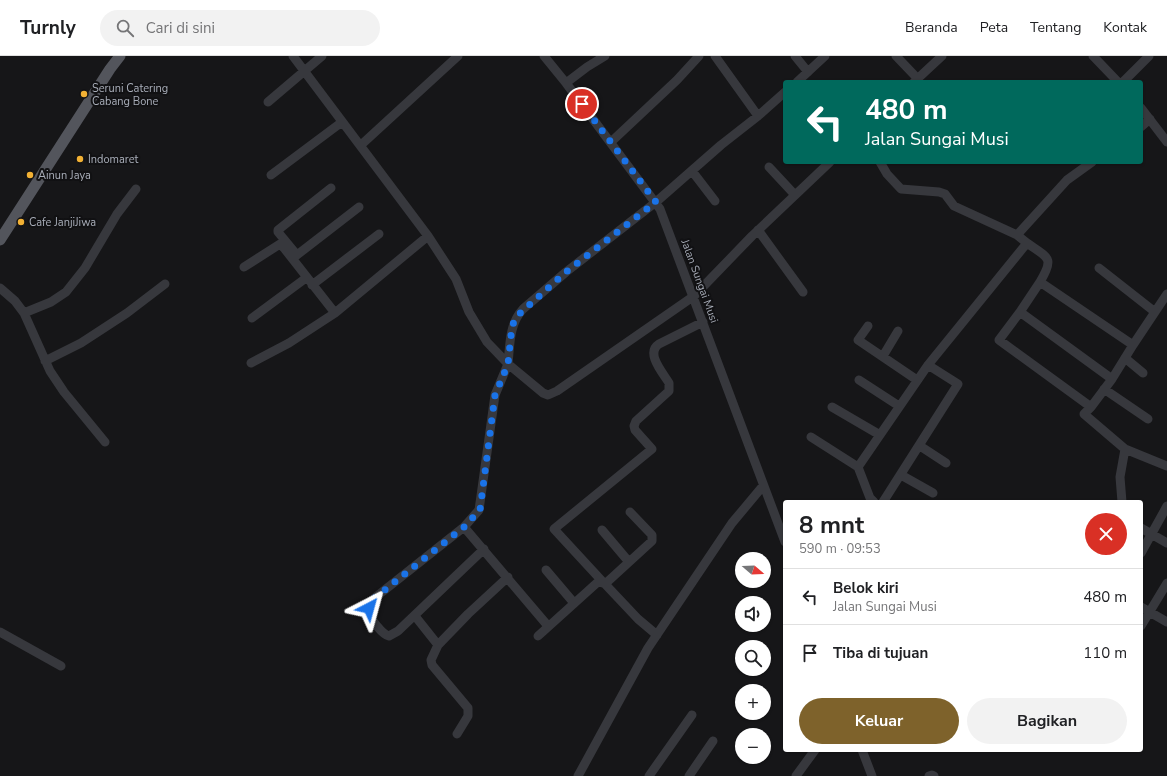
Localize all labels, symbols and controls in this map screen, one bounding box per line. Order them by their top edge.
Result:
search box [100,10,380,46]
text: Turnly [20,15,76,41]
icon: search [114,17,136,39]
text: Cari di sini [146,18,215,38]
text: Beranda [905,18,958,37]
text: Peta [980,18,1008,37]
text: Tentang [1030,18,1081,37]
text: Kontak [1103,18,1147,37]
place label: Seruni Catering Cabang Bone [92,81,168,109]
pin [565,87,599,121]
marker: Seruni Catering Cabang Bone [79,89,89,99]
text: 480 m [865,91,948,129]
icon: arrive [571,93,593,115]
icon: left [799,96,851,148]
text: Jalan Sungai Musi [865,127,1009,151]
place label: Indomaret [88,152,139,167]
marker: Indomaret [75,154,85,164]
place label: Ainun Jaya [38,168,91,183]
marker: Ainun Jaya [25,170,35,180]
place label: Cafe JanjiJiwa [29,215,96,230]
marker: Cafe JanjiJiwa [16,217,26,227]
street label: Jalan Sungai Musi [677,236,722,325]
text: 8 mnt [799,509,864,541]
button: close [1085,513,1127,555]
text: 590 m · 09:53 [799,540,881,558]
north arrow [735,552,771,588]
map controls [735,552,771,764]
text: Belok kiri [833,578,898,598]
icon: left [799,586,821,608]
position arrow [348,587,390,629]
text: 480 m [1083,587,1127,607]
button: sound [735,596,771,632]
text: Jalan Sungai Musi [833,598,937,616]
button: search [735,640,771,676]
icon: arrive [799,642,821,664]
text: Tiba di tujuan [833,643,928,663]
text: 110 m [1083,643,1127,663]
button: + [735,684,771,720]
button: Keluar [799,698,959,744]
button: Bagikan [967,698,1127,744]
button: − [735,728,771,764]

